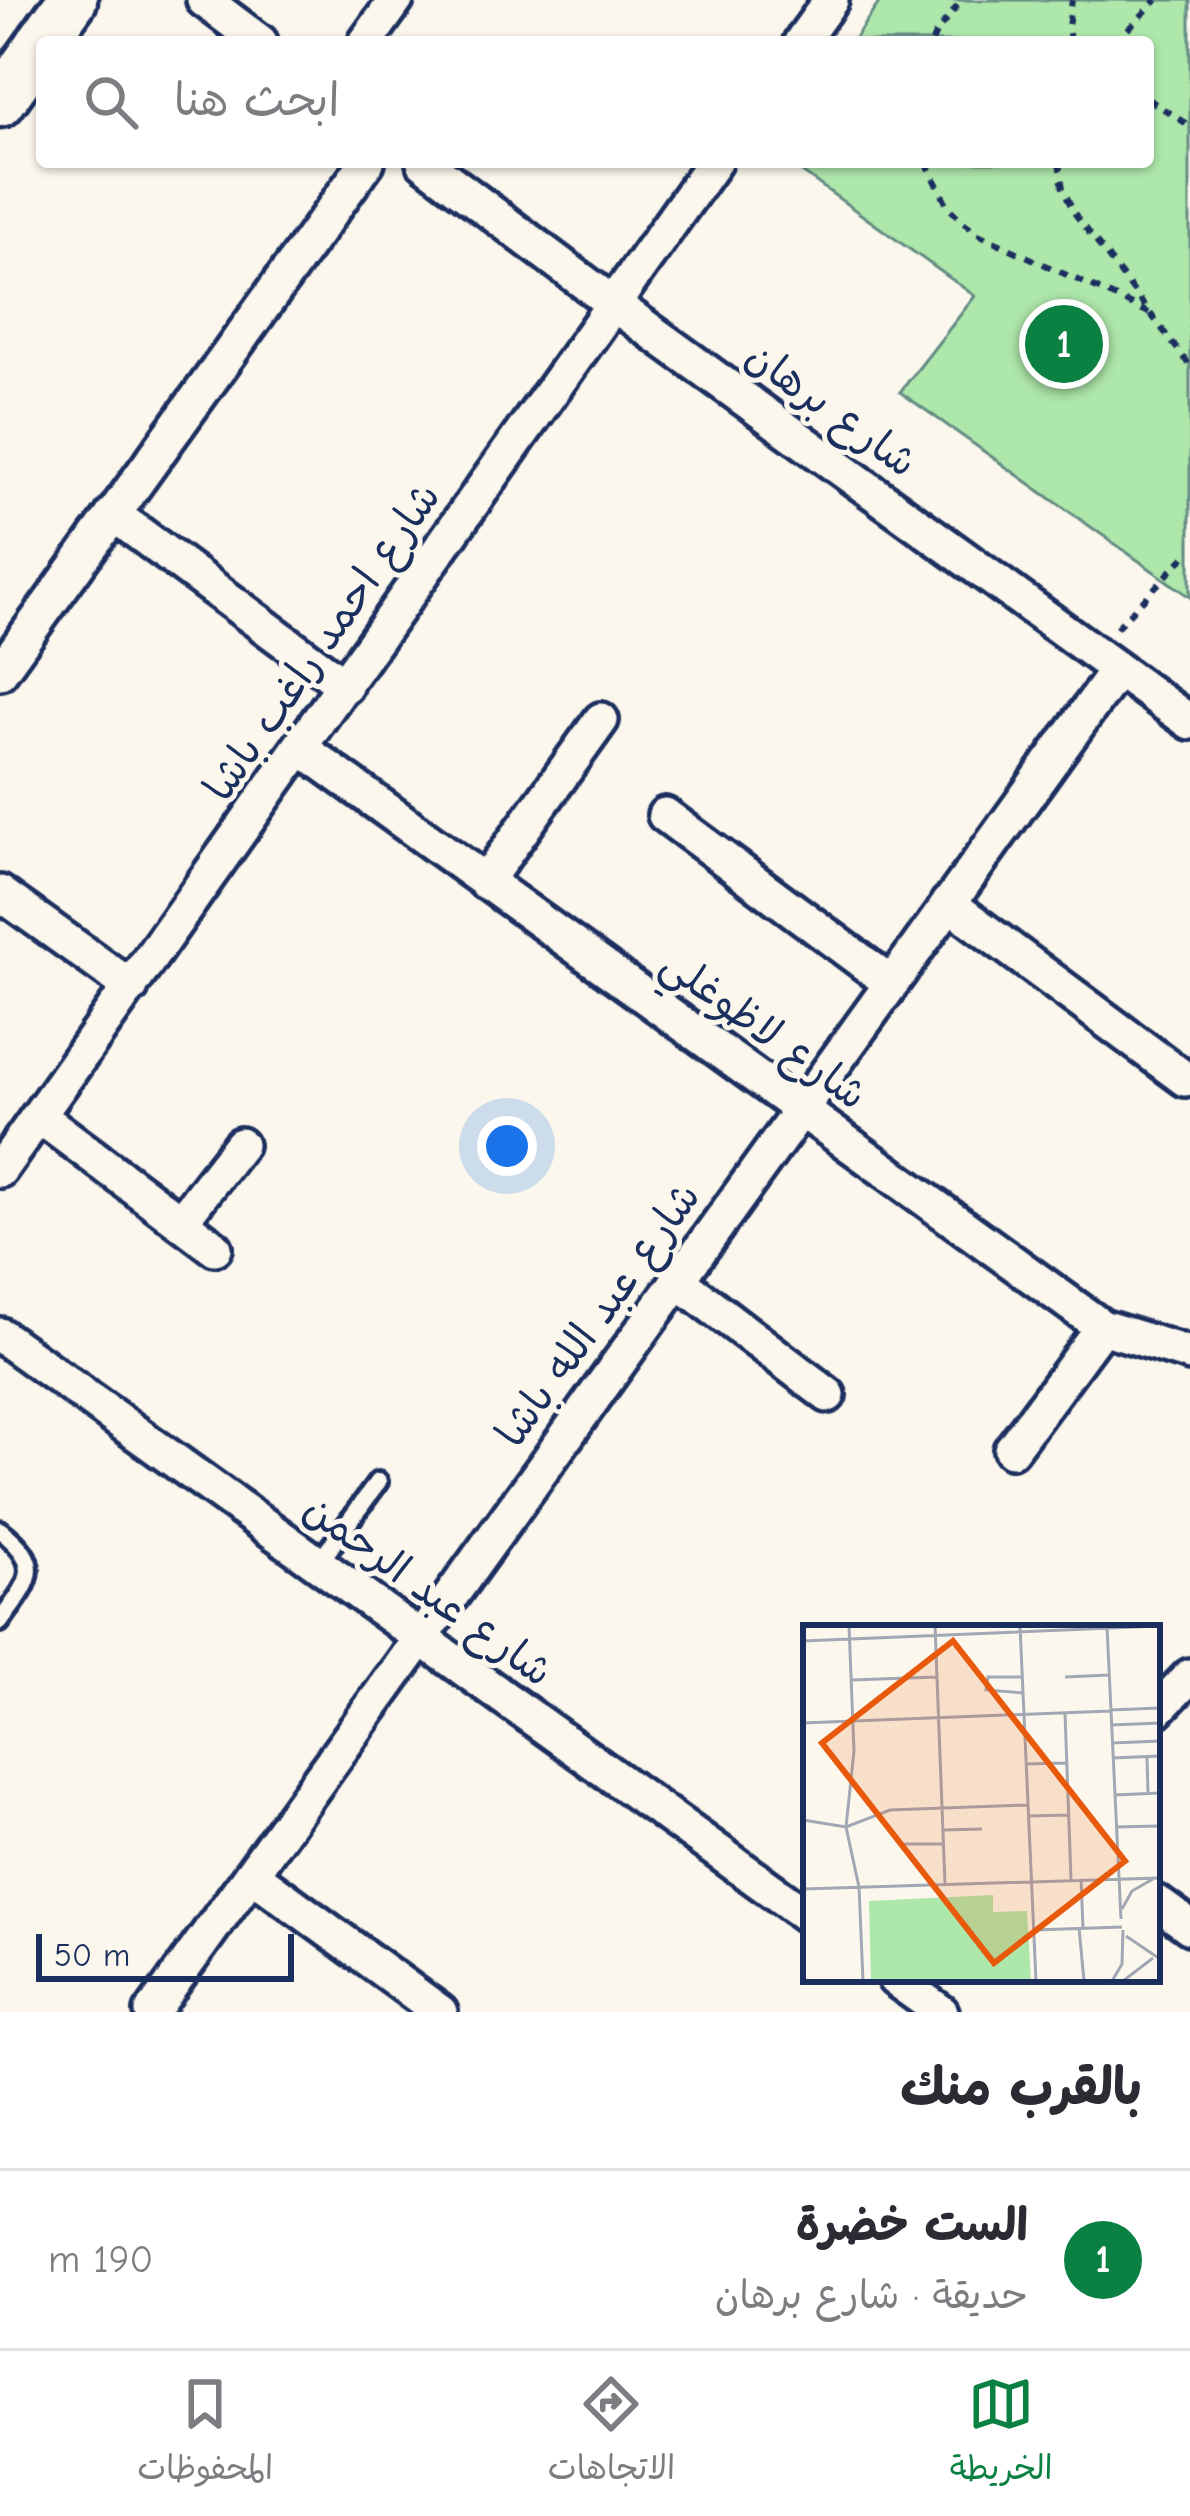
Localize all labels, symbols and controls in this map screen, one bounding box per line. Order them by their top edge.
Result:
search box [36,36,1154,168]
icon: search [78,69,144,135]
text: ابحث هنا [174,74,339,126]
pin: 1 [1025,299,1103,389]
street label: شارع برهان [734,331,926,491]
street label: شارع احمد راغب باشا [194,473,454,813]
street label: شارع لاظوغلي [646,938,876,1129]
your location [477,1116,537,1176]
street label: شارع عبد الله باشا [486,1173,714,1459]
street label: شارع عبد الرحمن [292,1484,562,1700]
inset map [803,1625,1160,1982]
scale bar [36,1928,294,1981]
text: 50 m [54,1936,130,1974]
text: بالقرب منك [900,2058,1142,2117]
text: الست خضرة [796,2199,1028,2251]
text: 190 m [48,2237,153,2282]
text: 1 [1095,2237,1111,2282]
text: حديقة · شارع برهان [715,2273,1028,2318]
tab: المحفوظات [137,2371,273,2497]
tab: الاتجاهات [548,2371,675,2497]
tab: الخريطة [950,2371,1053,2497]

